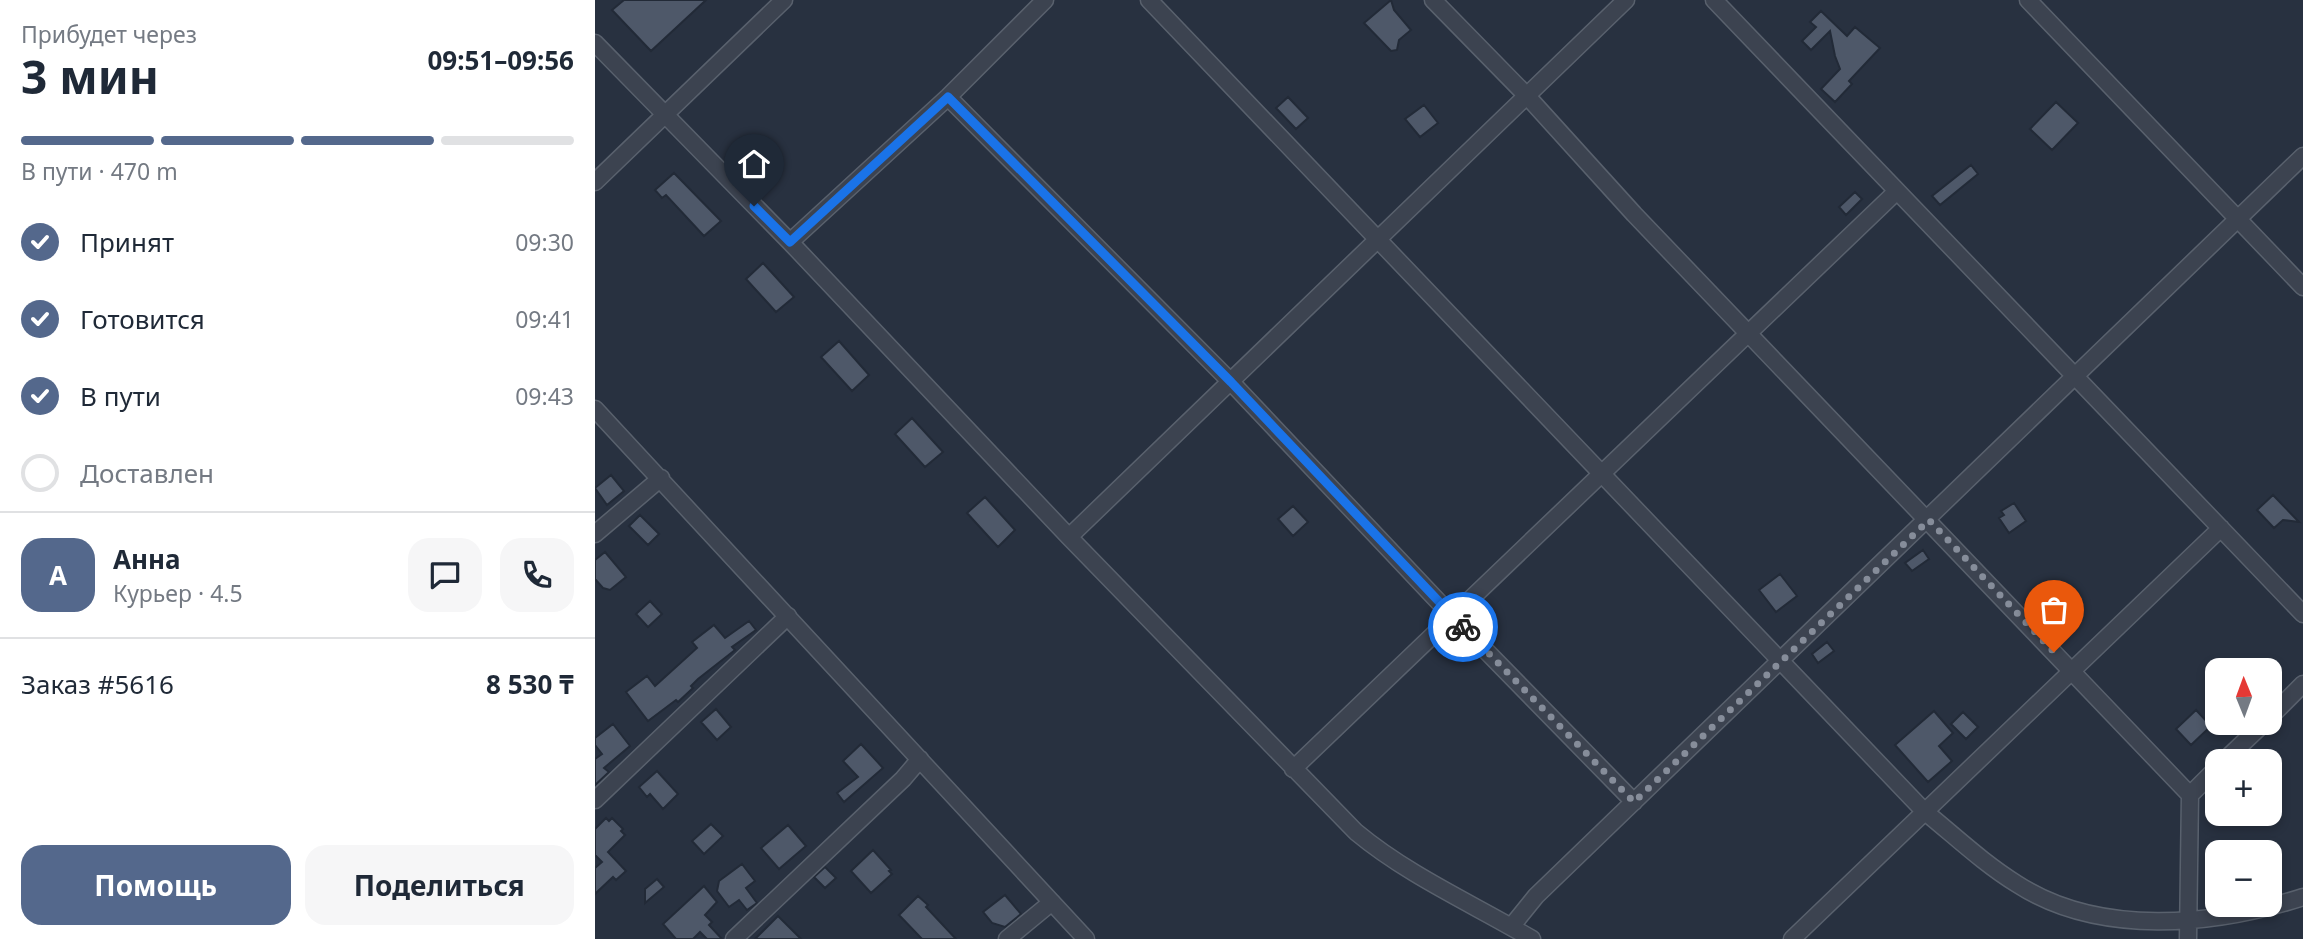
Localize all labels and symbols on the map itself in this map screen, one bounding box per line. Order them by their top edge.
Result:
pin [724,134,784,206]
pin [2024,580,2084,652]
courier [1428,592,1498,662]
north arrow [2205,658,2282,735]

